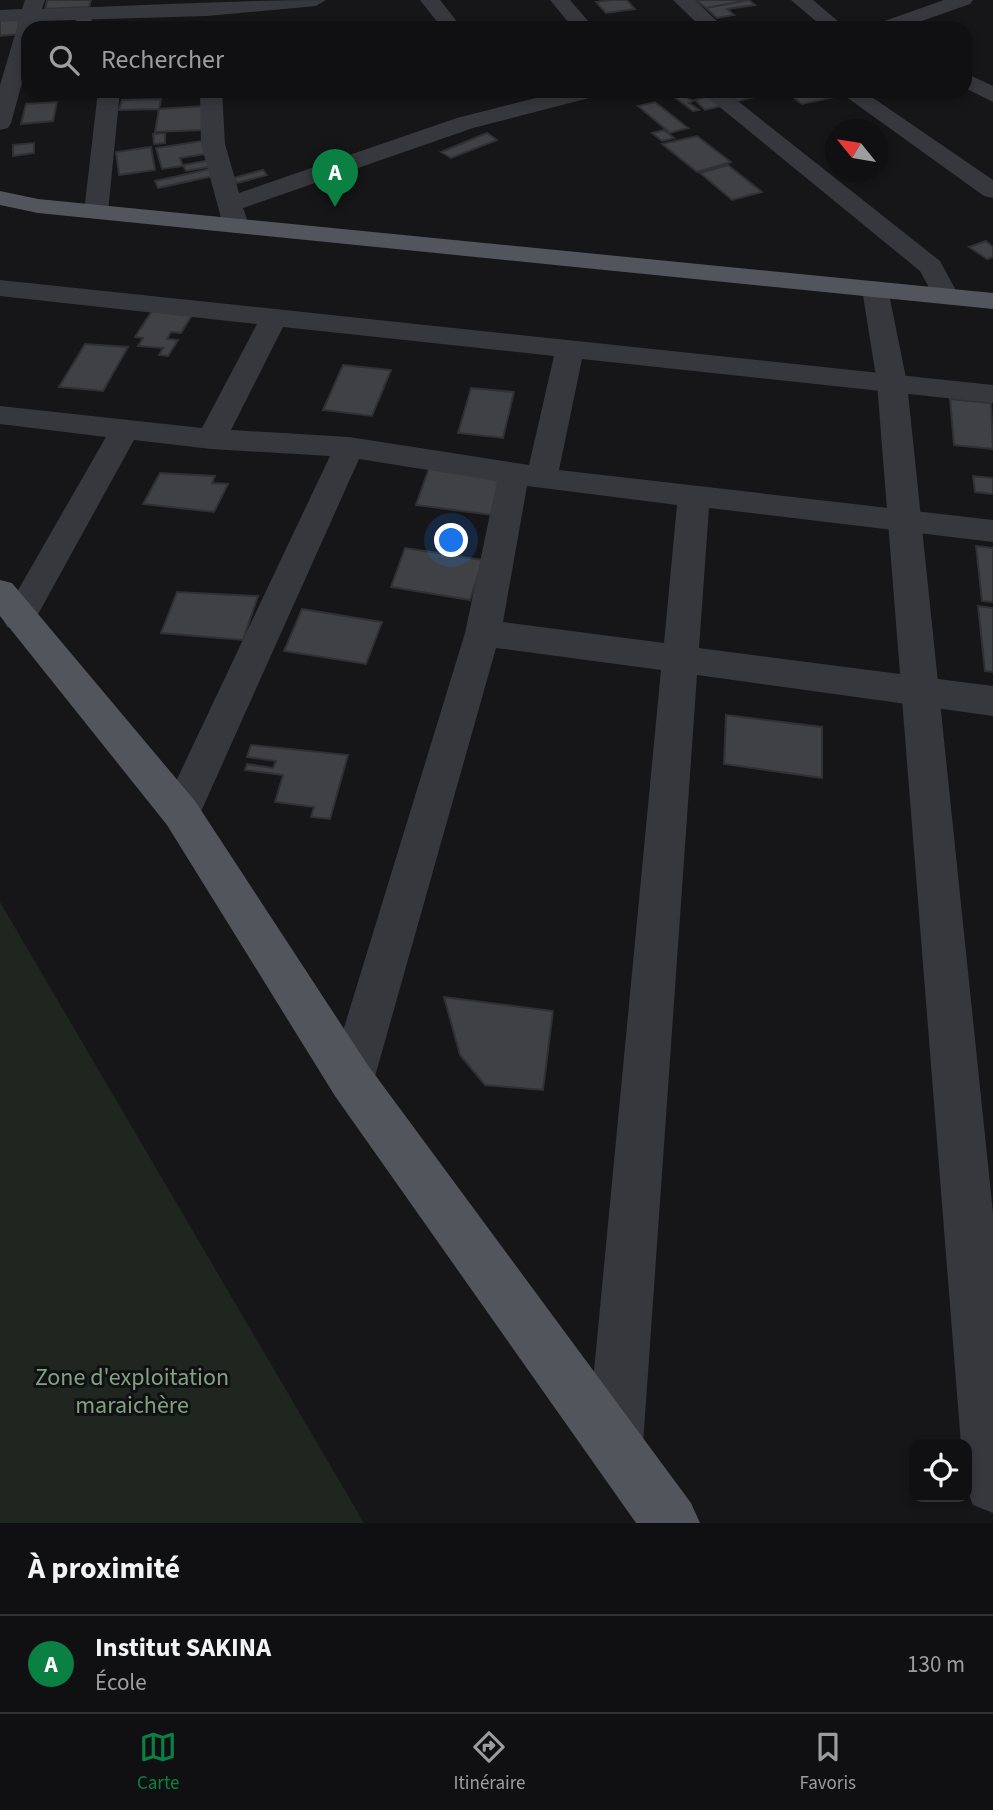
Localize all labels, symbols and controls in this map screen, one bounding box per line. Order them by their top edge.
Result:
search box [21,21,972,98]
icon: search [45,41,83,79]
text: Rechercher [101,41,224,78]
north arrow [825,119,888,182]
pin: A [312,149,358,207]
your location [434,523,468,557]
park label: Zone d'exploitation maraichère [35,1360,229,1423]
map controls [909,1439,972,1502]
button: locate [909,1439,972,1502]
text: À proximité [28,1547,180,1590]
text: Institut SAKINA [95,1629,271,1666]
text: A [44,1648,58,1681]
text: 130 m [907,1648,965,1681]
text: École [95,1666,147,1699]
tab: Carte [137,1728,180,1797]
tab: Itinéraire [453,1728,526,1797]
tab: Favoris [799,1728,856,1797]

